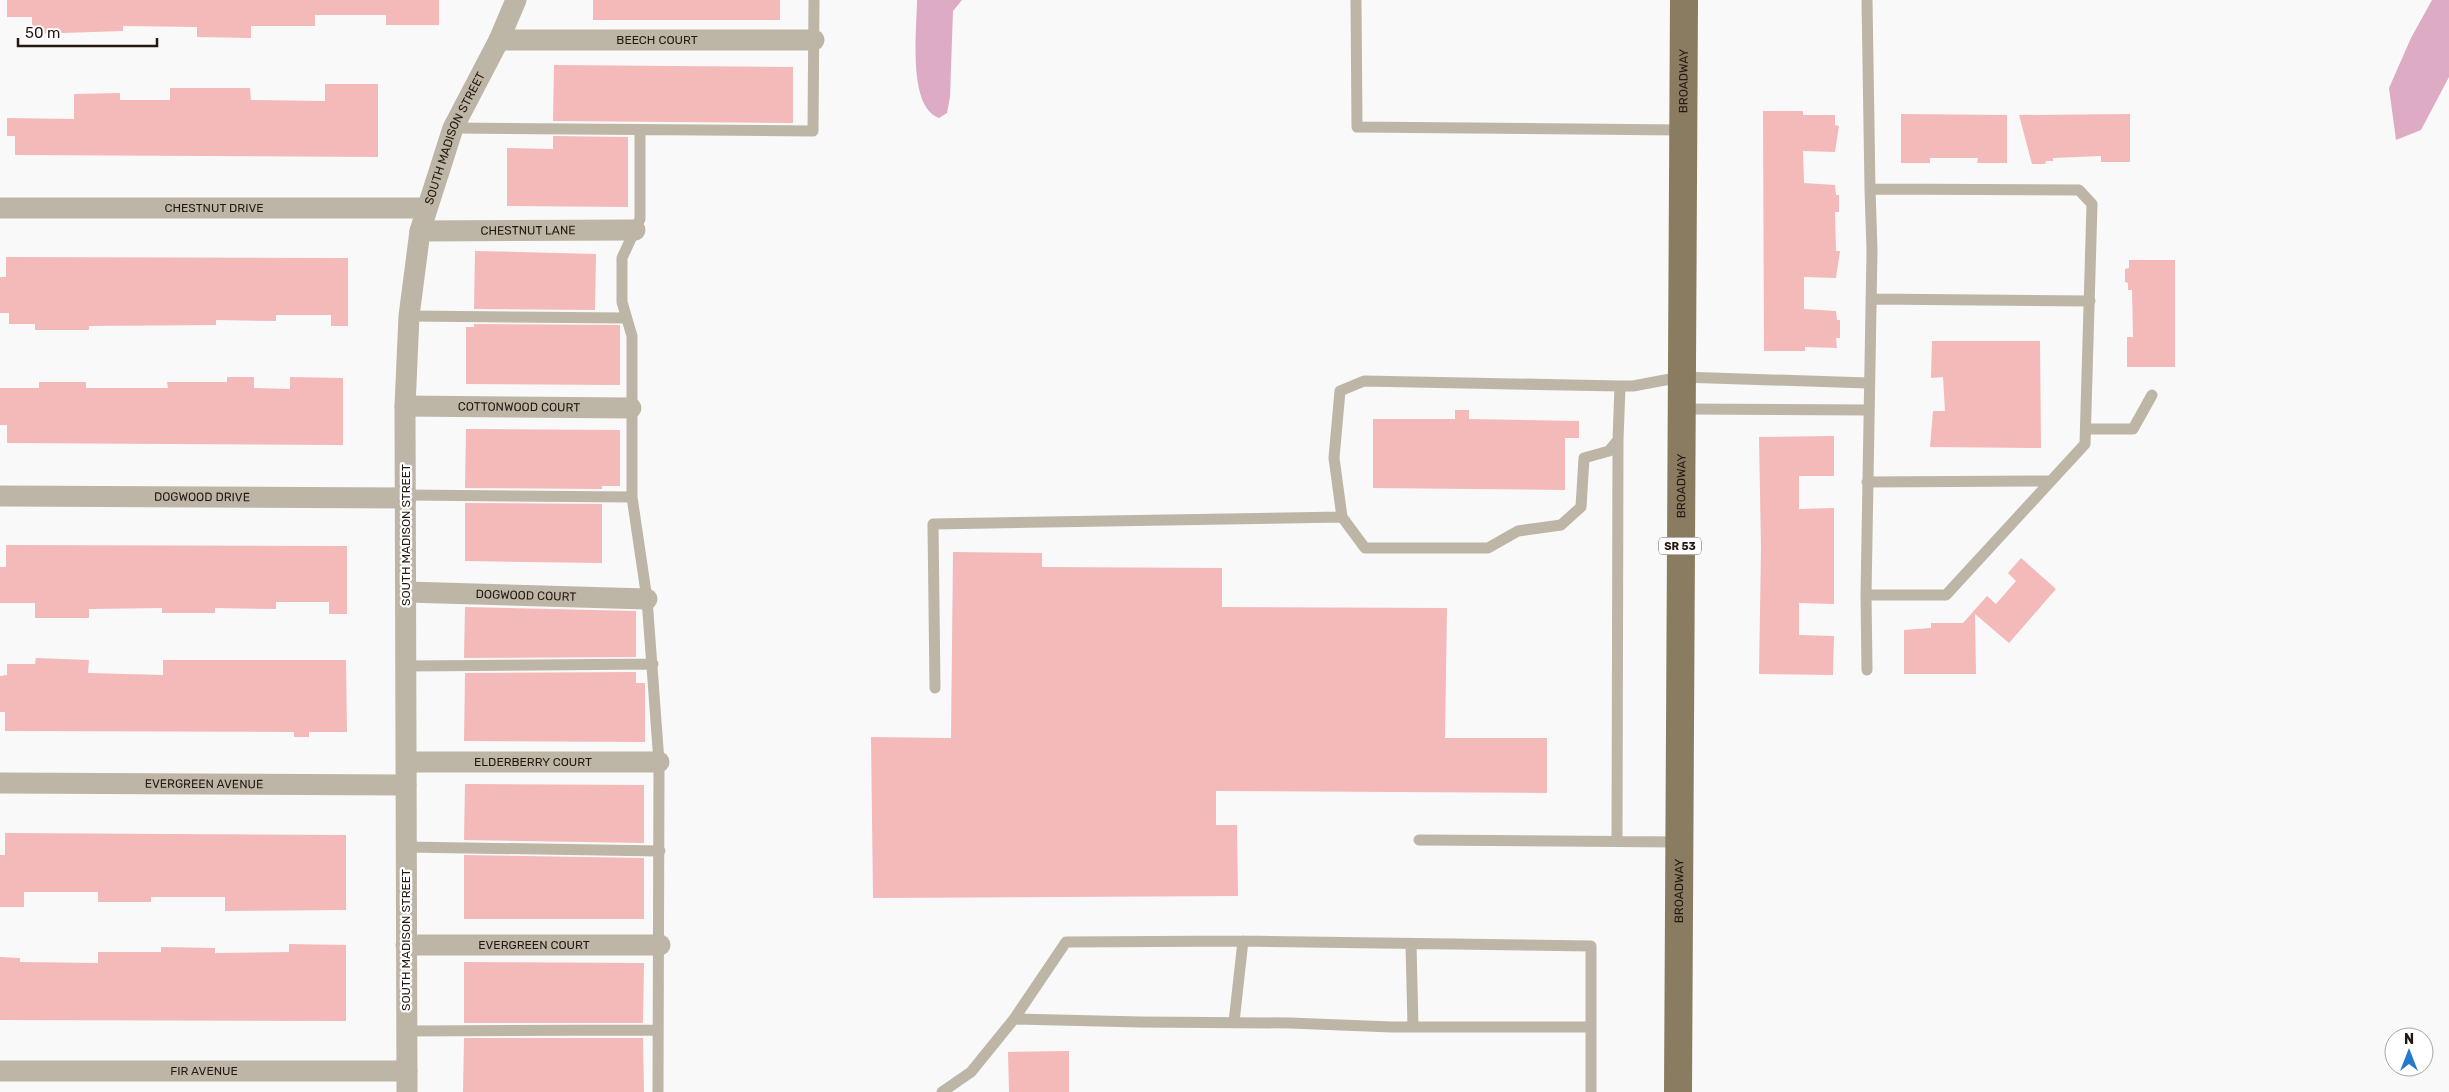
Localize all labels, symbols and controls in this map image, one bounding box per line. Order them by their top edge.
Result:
scale bar [18,15,156,47]
text: 50 m [25,24,60,42]
street label: BEECH COURT [616,33,698,47]
street label: BROADWAY [1676,49,1691,113]
street label: SOUTH MADISON STREET [422,70,488,206]
street label: CHESTNUT DRIVE [164,201,264,215]
street label: CHESTNUT LANE [480,223,576,238]
street label: COTTONWOOD COURT [458,399,580,415]
street label: BROADWAY [1674,454,1689,518]
street label: SOUTH MADISON STREET [399,464,413,606]
street label: DOGWOOD DRIVE [154,490,250,504]
road number: SR 53 [1659,538,1701,554]
street label: DOGWOOD COURT [475,587,577,604]
street label: ELDERBERRY COURT [474,755,592,769]
street label: EVERGREEN AVENUE [145,777,263,791]
street label: BROADWAY [1672,859,1686,923]
street label: SOUTH MADISON STREET [399,869,413,1011]
street label: EVERGREEN COURT [478,938,590,952]
north arrow [2384,1027,2434,1077]
text: N [2404,1031,2414,1048]
street label: FIR AVENUE [170,1064,238,1078]

